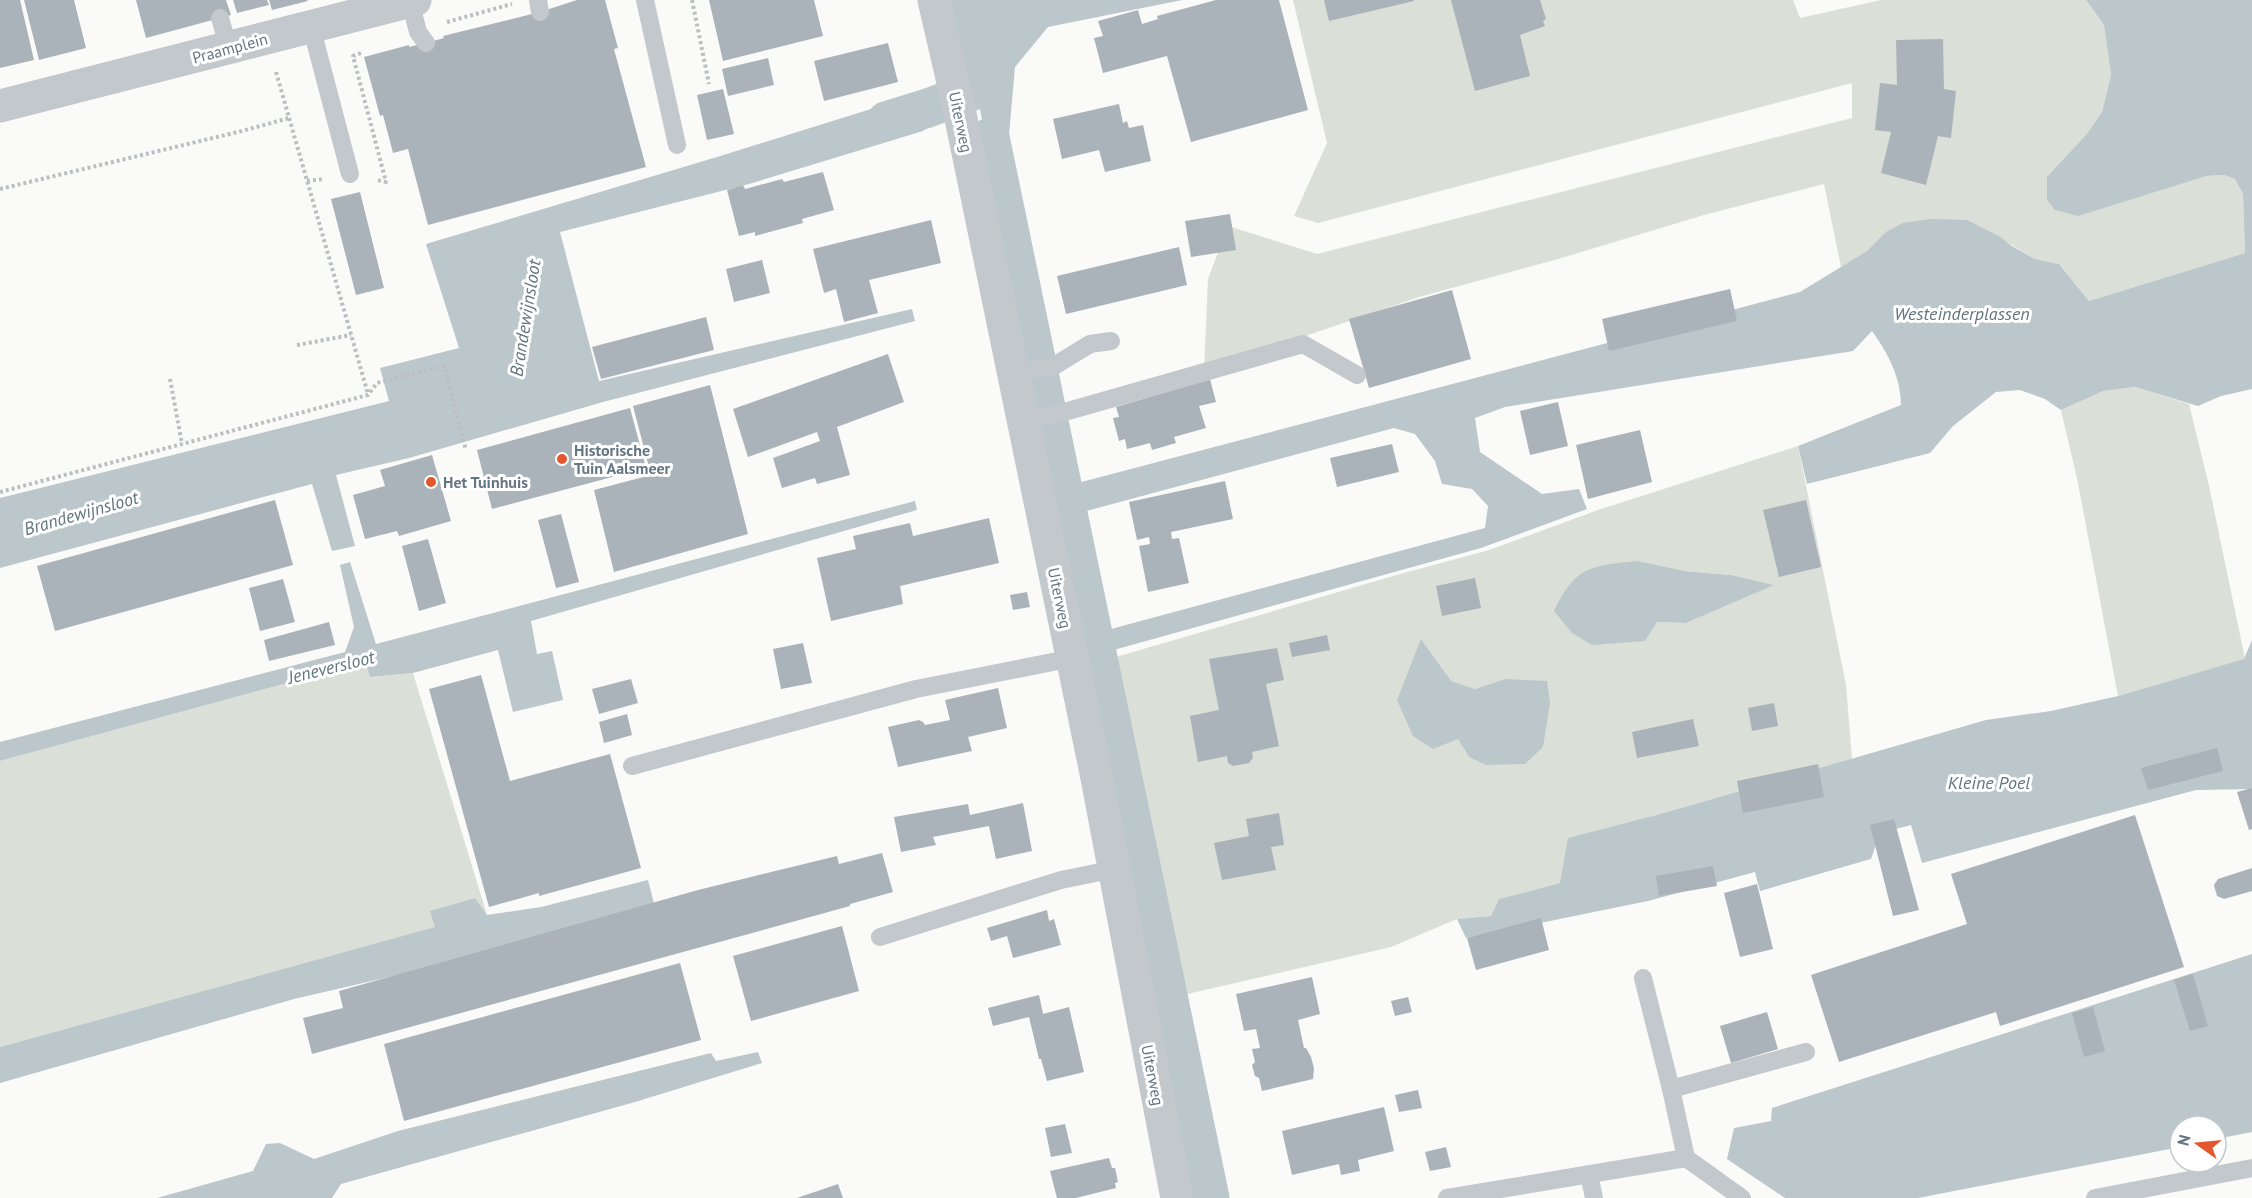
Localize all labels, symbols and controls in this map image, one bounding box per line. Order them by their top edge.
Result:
street label: Praamplein [190,28,270,68]
street label: Uiterweg [945,90,977,154]
water label: Brandewijnsloot [504,257,546,378]
water label: Westeinderplassen [1894,302,2030,325]
place label: Historische Tuin Aalsmeer [574,440,671,478]
marker: Historische Tuin Aalsmeer [555,452,569,466]
place label: Het Tuinhuis [443,472,528,492]
marker: Het Tuinhuis [424,475,438,489]
water label: Brandewijnsloot [21,485,142,540]
street label: Uiterweg [1044,566,1076,630]
water label: Jeneversloot [283,645,378,689]
water label: Kleine Poel [1948,771,2030,794]
street label: Uiterweg [1137,1043,1169,1107]
north arrow [2168,1114,2228,1174]
text: N [2172,1132,2195,1148]

